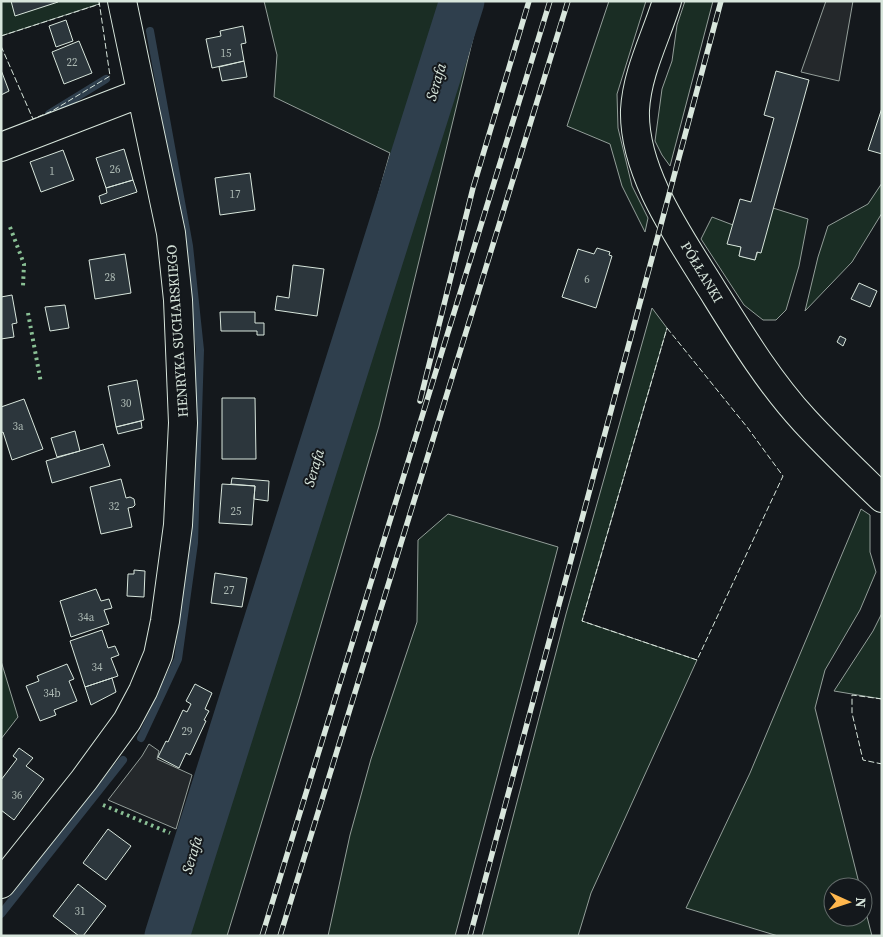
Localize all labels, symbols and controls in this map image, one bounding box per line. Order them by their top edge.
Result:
house number: 15 [221,46,232,61]
house number: 22 [67,55,78,70]
water label: Serafa [420,60,451,103]
house number: 26 [110,162,121,177]
house number: 1 [49,164,55,179]
house number: 17 [230,187,241,202]
street label: PÓŁŁANKI [676,238,728,306]
street label: HENRYKA SUCHARSKIEGO [161,244,193,418]
house number: 28 [105,270,116,285]
house number: 6 [584,272,590,287]
house number: 30 [121,396,132,411]
house number: 3a [12,419,24,434]
water label: Serafa [298,446,329,489]
house number: 32 [109,499,120,514]
house number: 25 [231,504,242,519]
house number: 27 [224,583,235,598]
house number: 34a [78,610,95,625]
house number: 34 [92,660,103,675]
house number: 34b [43,686,61,701]
house number: 29 [182,724,193,739]
house number: 36 [12,788,23,803]
water label: Serafa [176,833,207,876]
north arrow [823,877,873,927]
text: N [851,897,871,908]
house number: 31 [75,904,86,919]

